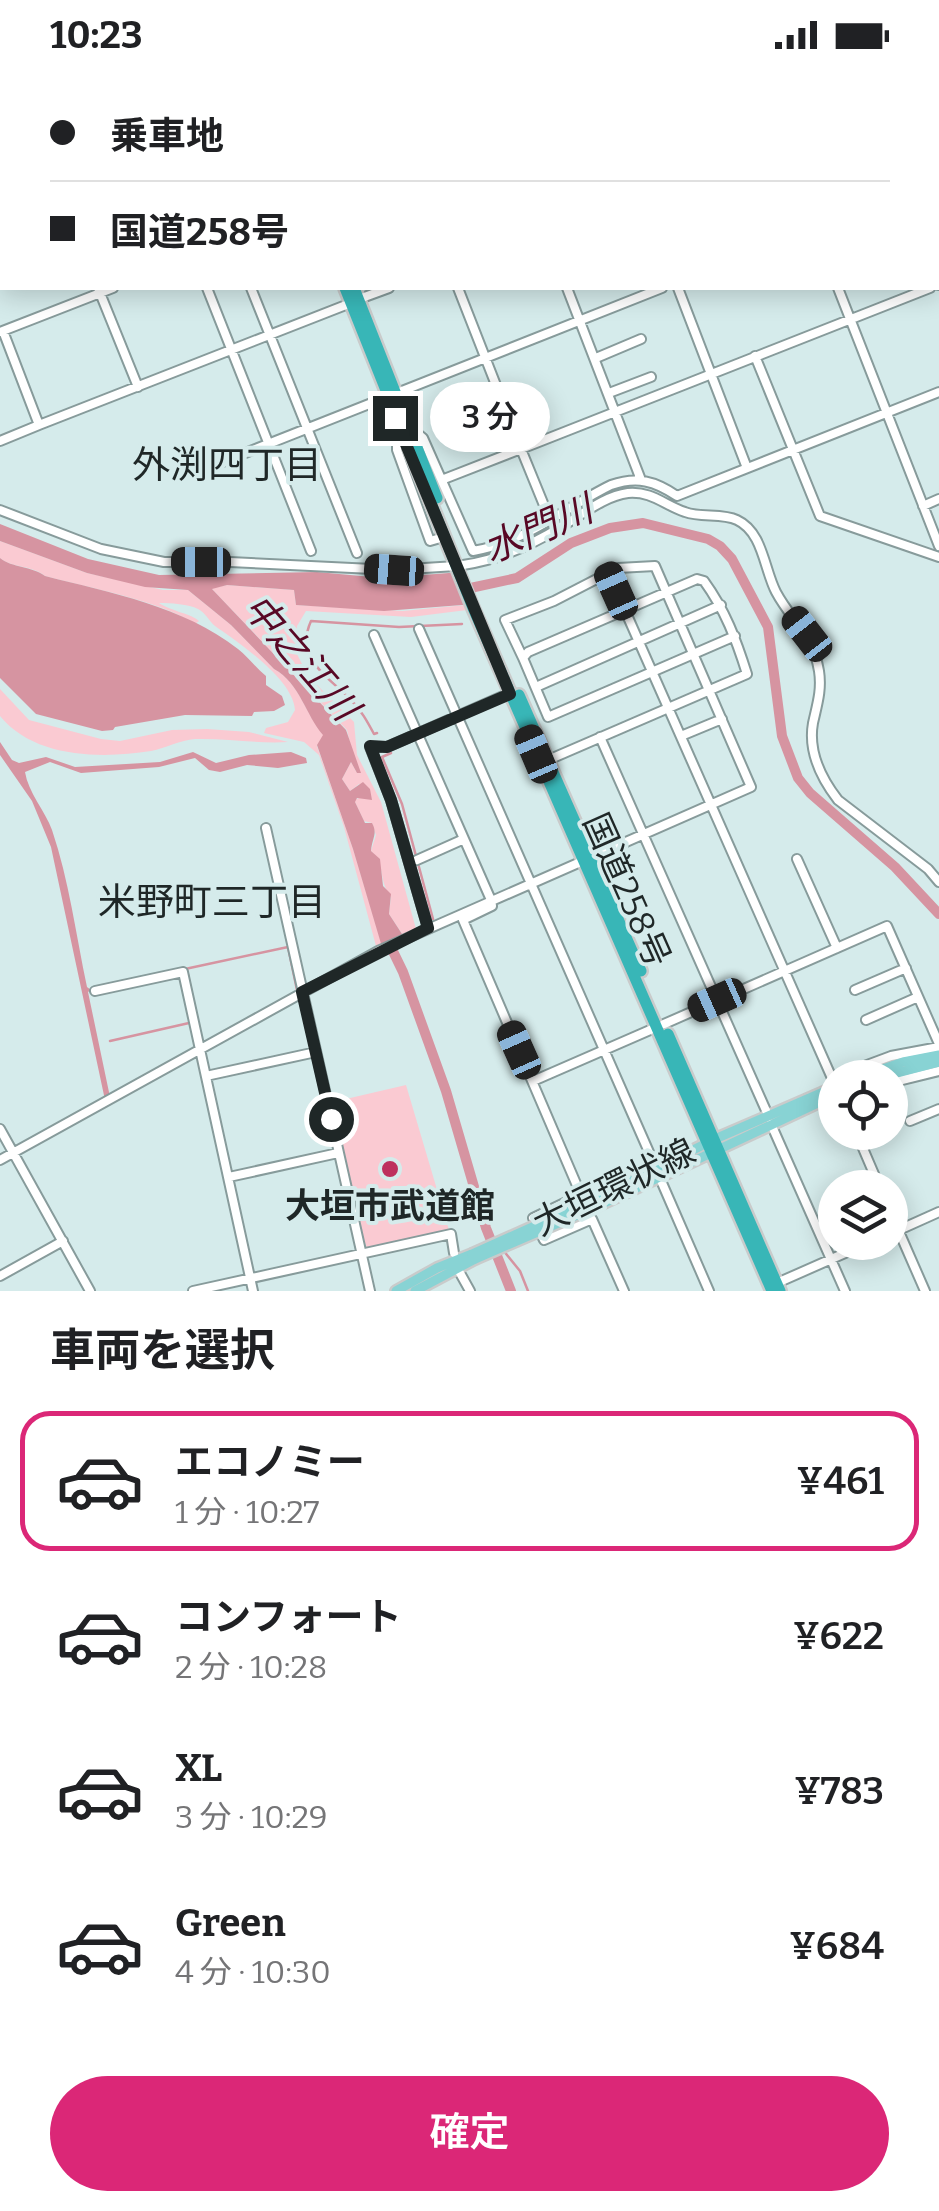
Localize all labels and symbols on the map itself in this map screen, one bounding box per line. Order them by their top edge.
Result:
callout: 3 分 [430,383,550,453]
route end [373,396,418,441]
district label: 外渕四丁目 [132,442,322,488]
water label: 水門川 [477,484,603,572]
car [171,547,231,577]
car [363,553,425,587]
car [590,557,642,625]
water label: 中之江川 [234,585,371,732]
car [777,601,837,667]
car [510,721,562,787]
street label: 国道258号 [575,807,679,973]
district label: 米野町三丁目 [98,879,326,925]
car [683,974,751,1026]
car [493,1016,545,1084]
route start [309,1097,354,1142]
street label: 大垣環状線 [526,1130,702,1244]
marker: 大垣市武道館 [379,1158,401,1180]
place label: 大垣市武道館 [285,1185,495,1227]

